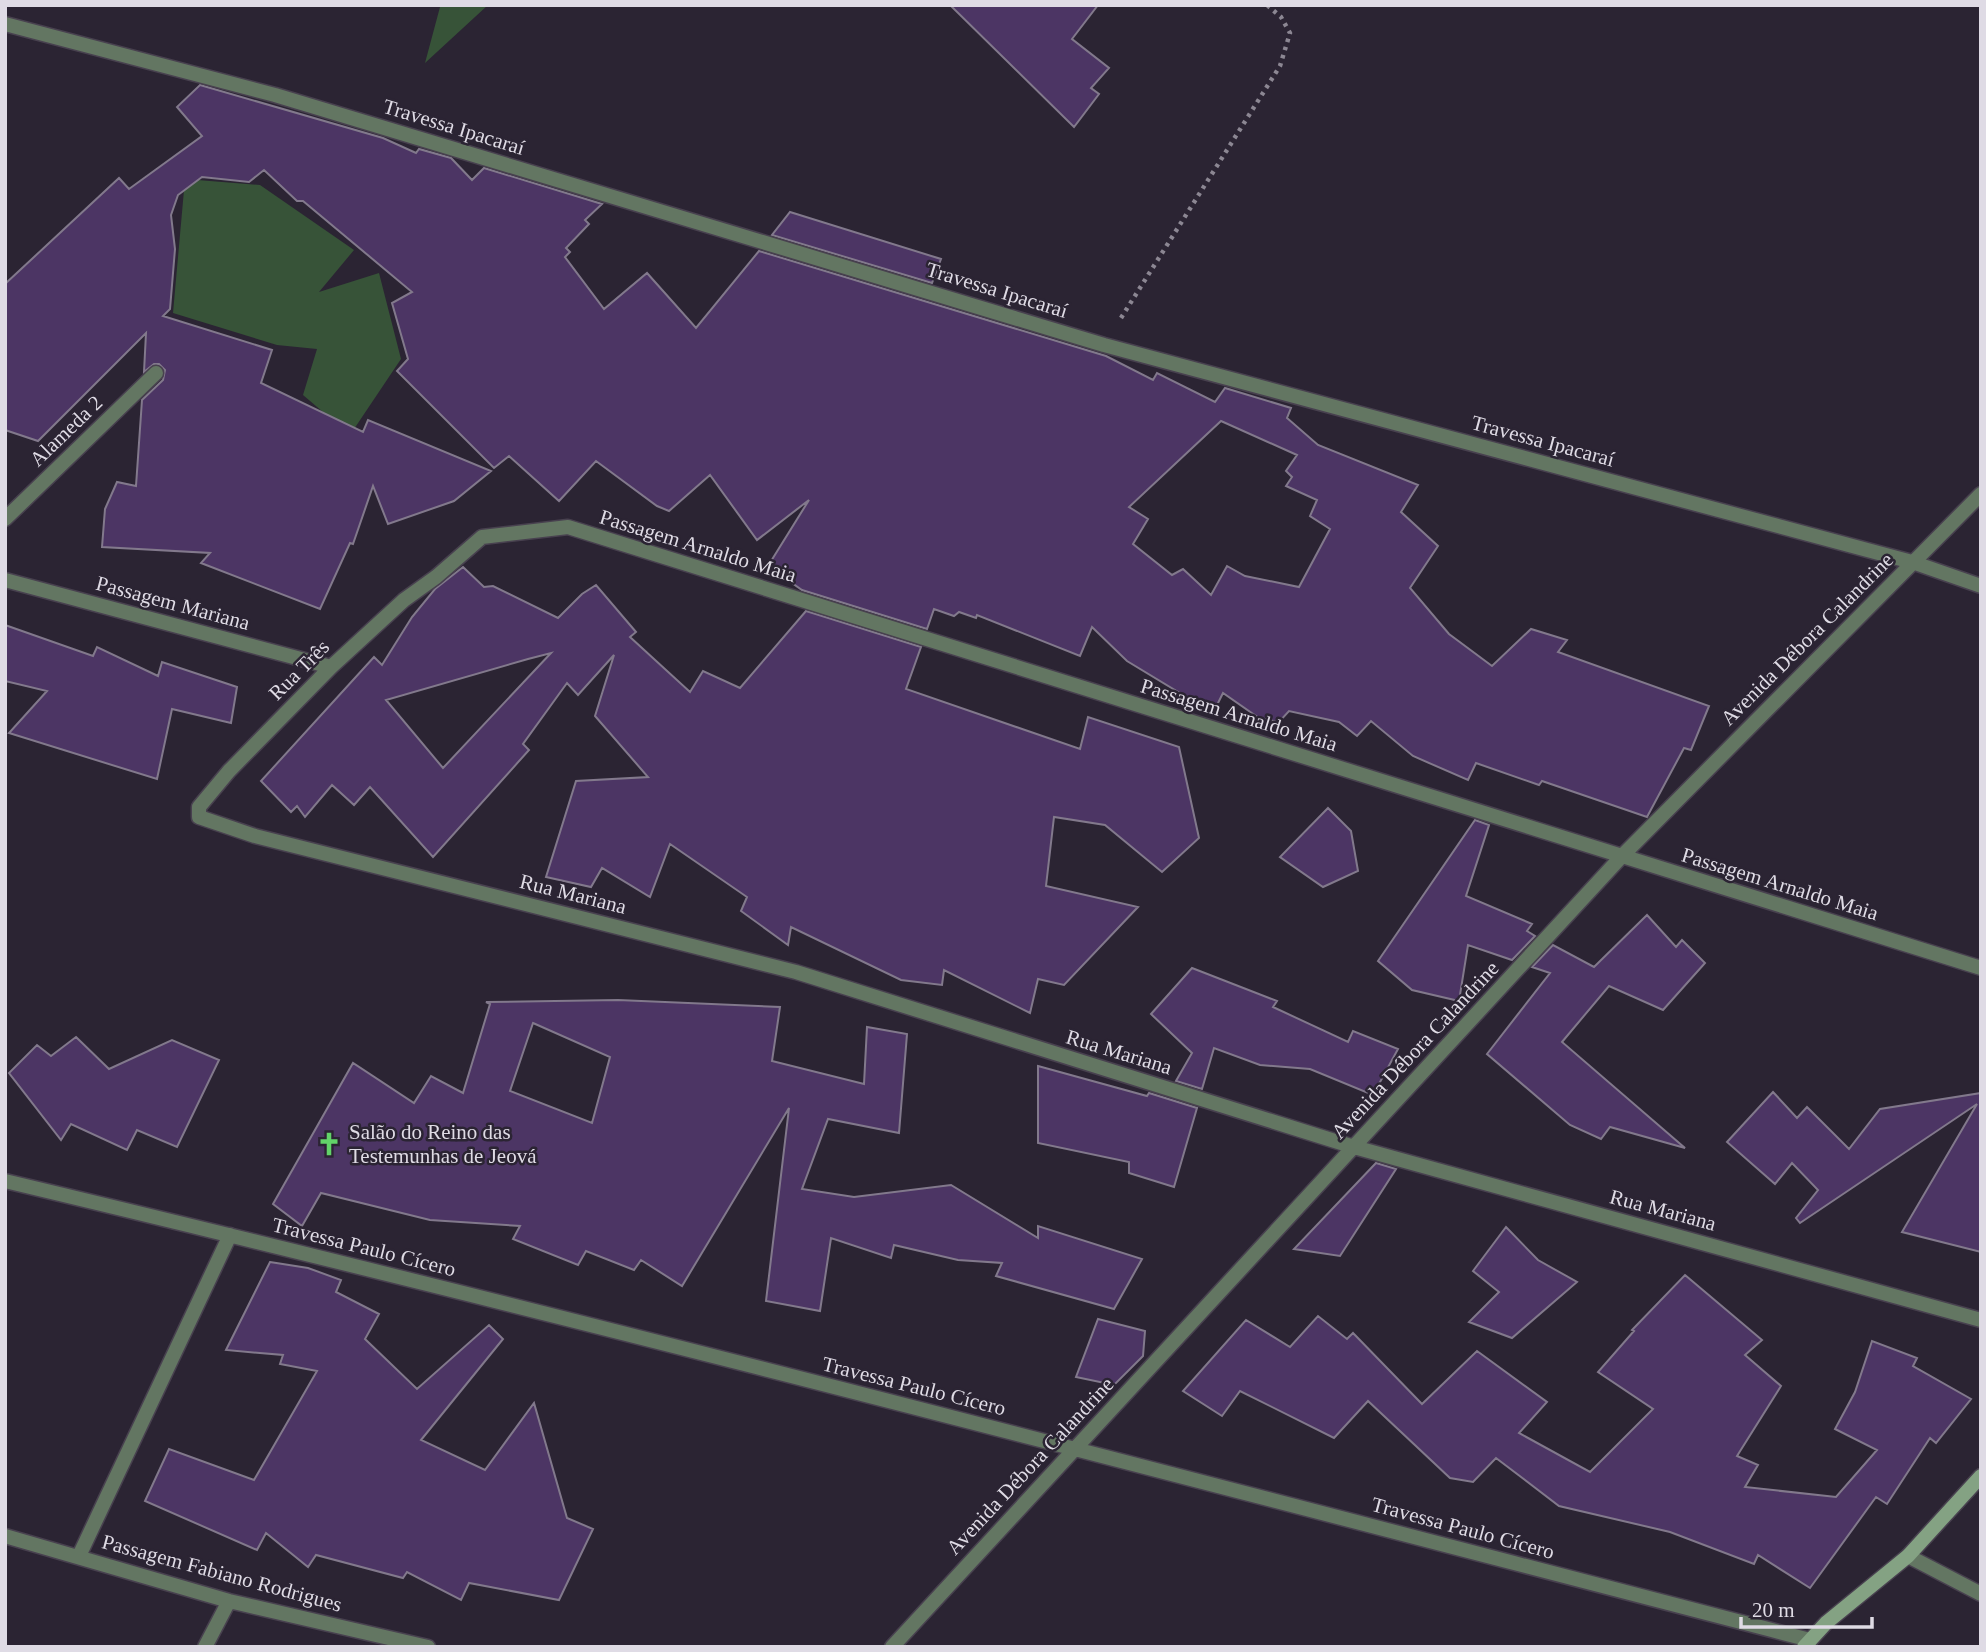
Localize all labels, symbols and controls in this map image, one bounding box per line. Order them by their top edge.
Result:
street label: Travessa Ipacaraí [380,94,528,160]
street label: Travessa Ipacaraí [923,257,1071,323]
street label: Alameda 2 [25,391,107,471]
street label: Travessa Ipacaraí [1469,410,1617,472]
street label: Passagem Arnaldo Maia [597,505,800,588]
street label: Avenida Débora Calandrine [1716,548,1898,730]
street label: Passagem Mariana [94,571,253,635]
street label: Rua Três [264,635,334,705]
street label: Passagem Arnaldo Maia [1138,674,1341,757]
street label: Passagem Arnaldo Maia [1679,843,1882,926]
street label: Rua Mariana [517,869,629,919]
street label: Avenida Débora Calandrine [1326,956,1504,1144]
street label: Rua Mariana [1063,1025,1175,1080]
place label: Salão do Reino das Testemunhas de Jeová [349,1120,537,1168]
church icon: Salão do Reino das Testemunhas de Jeová [315,1130,343,1158]
street label: Rua Mariana [1607,1184,1719,1236]
street label: Travessa Paulo Cícero [270,1213,458,1281]
street label: Travessa Paulo Cícero [820,1352,1008,1420]
street label: Avenida Débora Calandrine [941,1372,1119,1560]
street label: Travessa Paulo Cícero [1369,1492,1557,1564]
street label: Passagem Fabiano Rodrigues [99,1529,345,1617]
scale bar [1741,1586,1872,1630]
text: 20 m [1752,1598,1795,1622]

